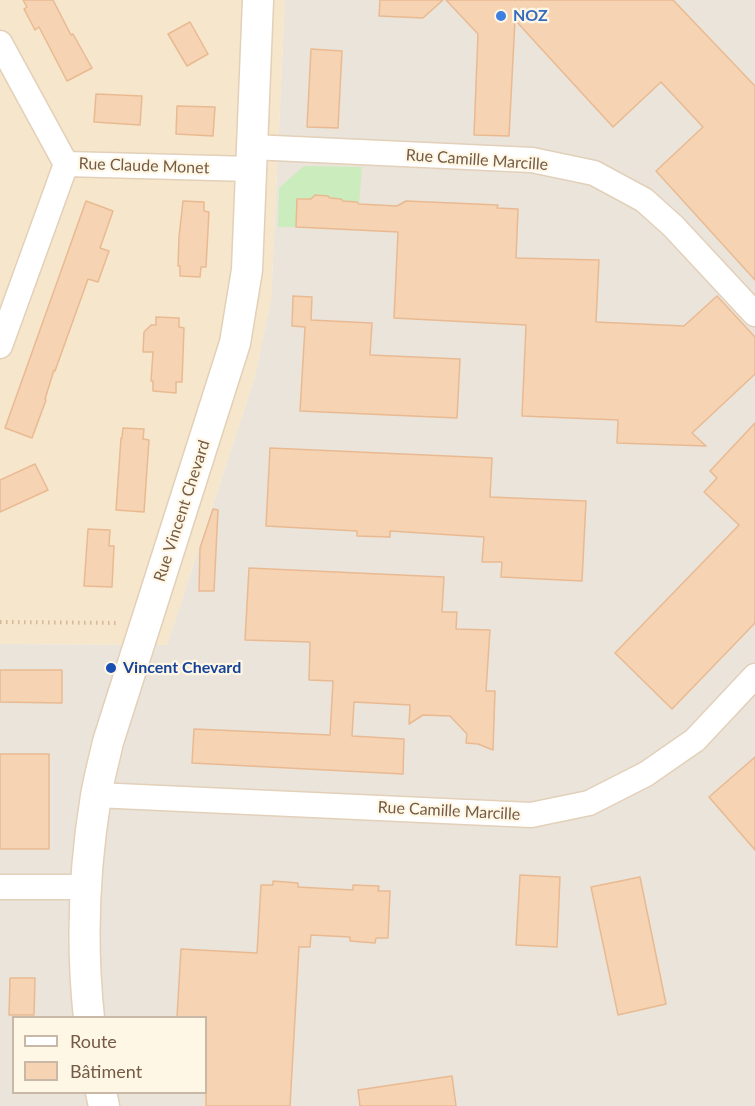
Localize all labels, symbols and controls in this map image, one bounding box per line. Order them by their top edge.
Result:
place label: NOZ [513,6,548,26]
marker: NOZ [494,9,508,23]
street label: Rue Camille Marcille [405,145,549,175]
street label: Rue Claude Monet [78,154,210,178]
street label: Rue Vincent Chevard [150,438,214,584]
place label: Vincent Chevard [123,658,241,678]
marker: Vincent Chevard [104,661,118,675]
street label: Rue Camille Marcille [377,798,521,824]
legend [12,1016,207,1094]
text: Route [70,1030,117,1052]
text: Bâtiment [70,1060,142,1082]

